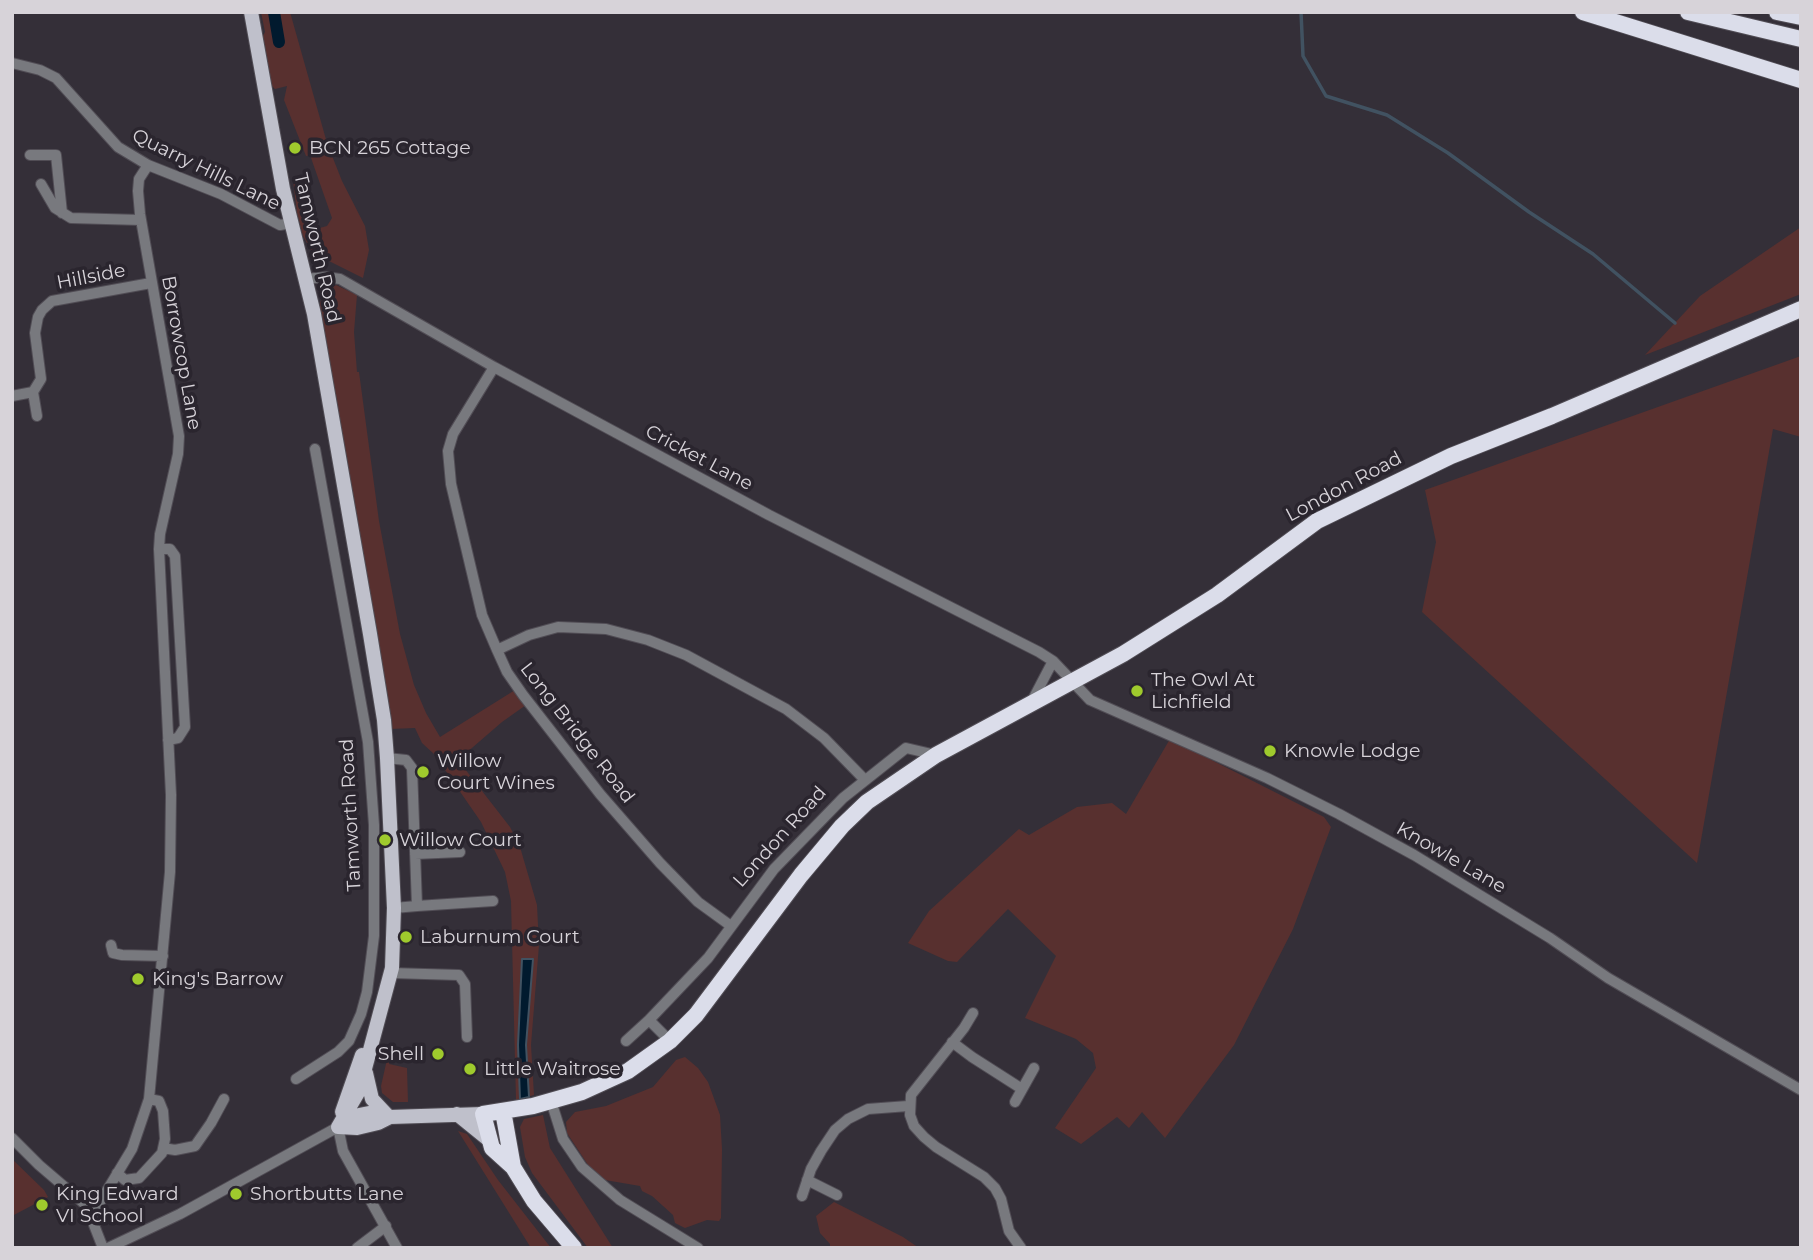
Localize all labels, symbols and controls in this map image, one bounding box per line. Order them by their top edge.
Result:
street label: Quarry Hills Lane [128,124,284,216]
place label: BCN 265 Cottage [309,137,471,159]
marker: BCN 265 Cottage [287,140,303,156]
street label: Tamworth Road [289,171,345,325]
street label: Hillside [55,259,127,295]
street label: Borrowcop Lane [156,274,206,432]
street label: Cricket Lane [641,420,757,496]
street label: London Road [1282,447,1406,527]
street label: Long Bridge Road [515,658,639,808]
place label: The Owl At Lichfield [1151,669,1255,713]
marker: The Owl At Lichfield [1129,683,1145,699]
street label: Tamworth Road [336,738,366,892]
place label: Knowle Lodge [1284,740,1420,762]
marker: Knowle Lodge [1262,743,1278,759]
place label: Willow Court Wines [437,750,555,794]
marker: Willow Court Wines [415,764,431,780]
street label: London Road [729,782,831,892]
street label: Knowle Lane [1392,817,1510,899]
place label: Willow Court [399,829,522,851]
marker: Willow Court [377,832,393,848]
place label: Laburnum Court [420,926,580,948]
marker: Laburnum Court [398,929,414,945]
place label: King's Barrow [152,968,283,990]
marker: King's Barrow [130,971,146,987]
place label: Shell [378,1043,424,1065]
marker: Shell [430,1046,446,1062]
place label: Little Waitrose [484,1058,621,1080]
marker: Little Waitrose [462,1061,478,1077]
place label: King Edward VI School [56,1183,179,1227]
place label: Shortbutts Lane [250,1183,404,1205]
marker: Shortbutts Lane [228,1186,244,1202]
marker: King Edward VI School [34,1197,50,1213]

